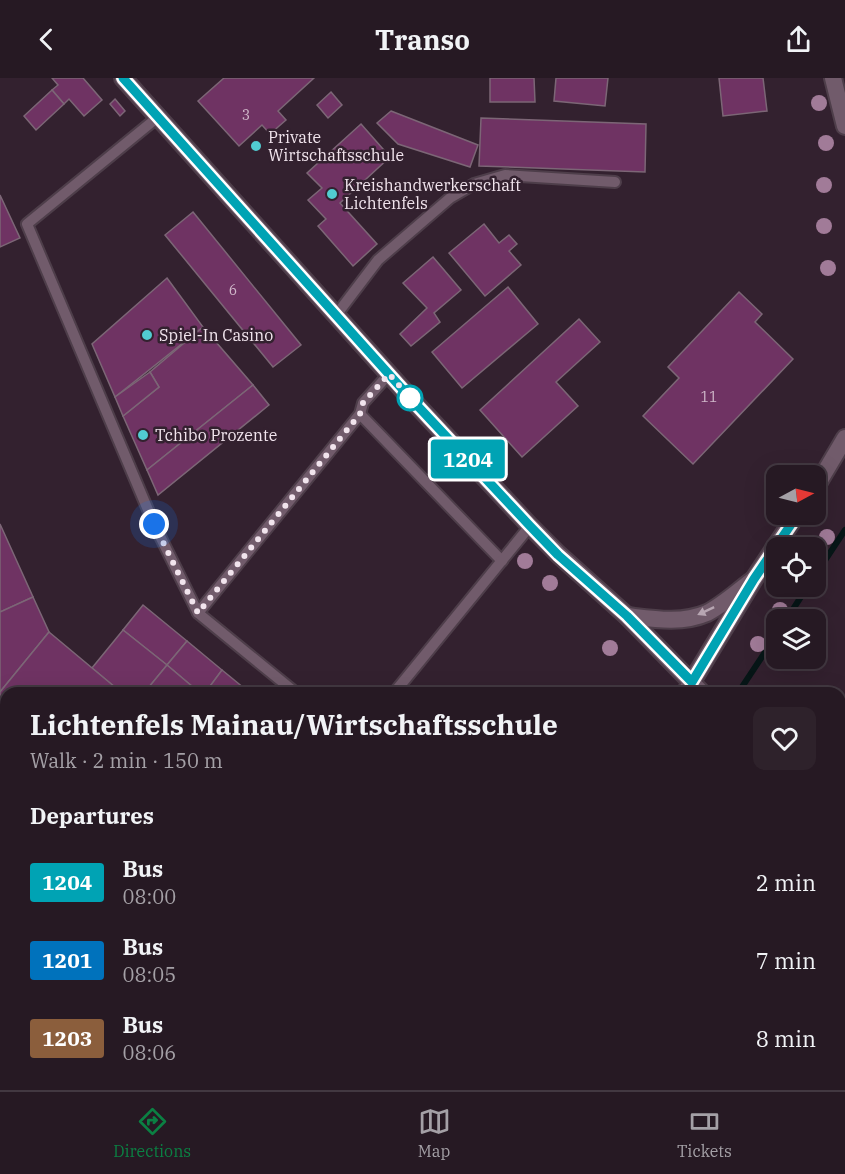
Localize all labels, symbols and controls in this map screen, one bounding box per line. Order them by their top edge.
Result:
text: Transo [375,22,470,57]
icon: back [30,23,63,56]
icon: share [782,23,815,56]
house number: 3 [242,106,250,124]
place label: Private Wirtschaftsschule [268,127,404,165]
marker: Private Wirtschaftsschule [249,139,263,153]
place label: Kreishandwerkerschaft Lichtenfels [344,175,521,213]
marker: Kreishandwerkerschaft Lichtenfels [325,187,339,201]
house number: 6 [229,281,237,299]
place label: Spiel-In Casino [159,325,273,345]
marker: Spiel-In Casino [140,328,154,342]
unlabelled marker [397,385,423,411]
house number: 11 [701,388,717,406]
place label: Tchibo Prozente [155,425,277,445]
marker: Tchibo Prozente [136,428,150,442]
line badge: 1204 [426,440,510,478]
text: 1204 [443,445,493,473]
north arrow [766,465,826,525]
map controls [766,465,826,669]
your location [139,509,169,539]
button: locate [766,537,826,597]
one-way arrow [697,607,714,616]
button: layers [766,609,826,669]
text: Lichtenfels Mainau/Wirtschaftsschule [30,706,558,743]
button: heart [753,707,816,770]
text: Walk · 2 min · 150 m [30,747,223,774]
text: Departures [30,801,154,830]
text: Bus [122,854,163,883]
text: 1204 [42,868,92,896]
text: 2 min [756,868,816,897]
text: 08:00 [122,883,176,910]
text: Bus [122,932,163,961]
text: 1201 [42,946,92,974]
text: 7 min [756,946,816,975]
text: 08:05 [122,961,176,988]
text: Bus [122,1010,163,1039]
text: 1203 [42,1024,92,1052]
text: 8 min [756,1024,816,1053]
text: 08:06 [122,1039,176,1066]
tab: Directions [113,1105,191,1161]
tab: Map [418,1105,451,1161]
tab: Tickets [677,1105,732,1161]

